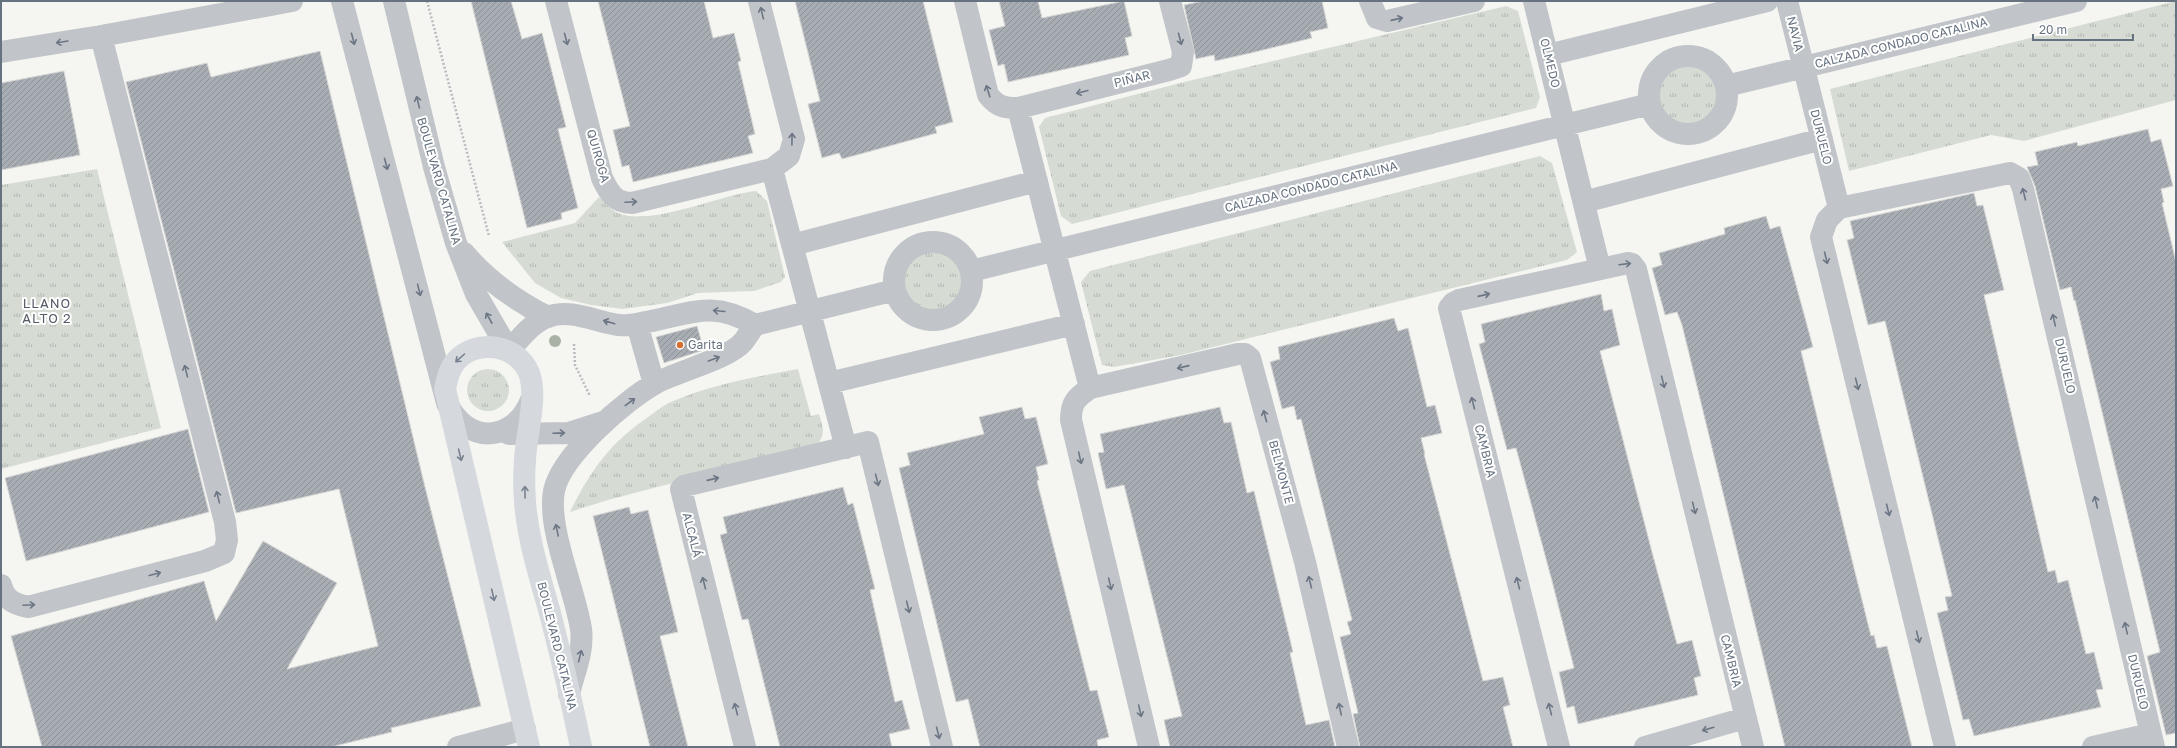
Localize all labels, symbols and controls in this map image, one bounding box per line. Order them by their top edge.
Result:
one-way arrow [758,7,765,20]
street label: CALZADA CONDADO CATALINA [1813,14,1989,71]
one-way arrow [1390,15,1403,22]
street label: NAVIA [1784,15,1807,53]
scale bar [2033,16,2133,42]
text: 20 m [2039,22,2067,37]
one-way arrow [349,32,357,45]
one-way arrow [563,32,570,45]
one-way arrow [1177,32,1184,45]
street label: OLMEDO [1537,36,1564,89]
one-way arrow [56,39,69,47]
street label: PIÑAR [1112,67,1152,90]
one-way arrow [983,85,991,97]
one-way arrow [1076,88,1089,96]
one-way arrow [413,96,421,109]
street label: DURUELO [1807,108,1836,166]
street label: BOULEVARD CATALINA [414,115,465,246]
street label: QUIROGA [584,127,613,184]
one-way arrow [788,133,796,146]
one-way arrow [383,157,391,170]
street label: CALZADA CONDADO CATALINA [1223,158,1399,215]
one-way arrow [2020,188,2028,201]
one-way arrow [624,199,637,206]
one-way arrow [1823,251,1830,264]
one-way arrow [1618,260,1631,268]
one-way arrow [416,283,423,296]
one-way arrow [1477,290,1490,298]
district label: LLANO ALTO 2 [22,295,72,326]
one-way arrow [713,308,726,315]
one-way arrow [485,312,493,324]
one-way arrow [2049,314,2057,327]
one-way arrow [602,318,615,325]
place label: Garita [688,337,723,352]
street label: DURUELO [2052,337,2079,395]
marker: Garita [675,340,685,350]
one-way arrow [455,353,465,362]
one-way arrow [707,354,719,362]
one-way arrow [1177,363,1190,371]
one-way arrow [182,365,190,378]
one-way arrow [1660,375,1667,388]
one-way arrow [1853,377,1861,390]
one-way arrow [1469,396,1476,409]
one-way arrow [624,398,635,406]
one-way arrow [1261,410,1269,423]
street label: CAMBRIA [1472,423,1499,479]
one-way arrow [552,429,565,437]
street label: BELMONTE [1266,438,1297,505]
one-way arrow [456,448,464,461]
one-way arrow [1077,451,1085,464]
one-way arrow [874,473,881,486]
one-way arrow [706,475,719,482]
one-way arrow [521,486,529,499]
one-way arrow [214,491,222,504]
one-way arrow [2092,495,2100,508]
one-way arrow [1691,501,1698,514]
one-way arrow [1884,504,1892,517]
street label: ALCALÁ [680,511,705,559]
one-way arrow [552,523,560,536]
one-way arrow [148,570,161,577]
one-way arrow [1306,576,1314,589]
one-way arrow [700,577,707,590]
one-way arrow [1514,577,1521,590]
one-way arrow [1107,578,1115,591]
street label: BOULEVARD CATALINA [534,580,581,712]
one-way arrow [490,588,498,601]
one-way arrow [904,600,912,613]
one-way arrow [22,602,35,609]
one-way arrow [2121,622,2129,635]
one-way arrow [1915,630,1923,643]
street label: CAMBRIA [1718,633,1745,689]
one-way arrow [576,650,584,663]
street label: DURUELO [2125,653,2152,711]
one-way arrow [732,703,739,716]
one-way arrow [1335,703,1343,716]
one-way arrow [1546,703,1553,716]
one-way arrow [1137,704,1145,717]
one-way arrow [935,726,943,739]
one-way arrow [1702,726,1715,733]

